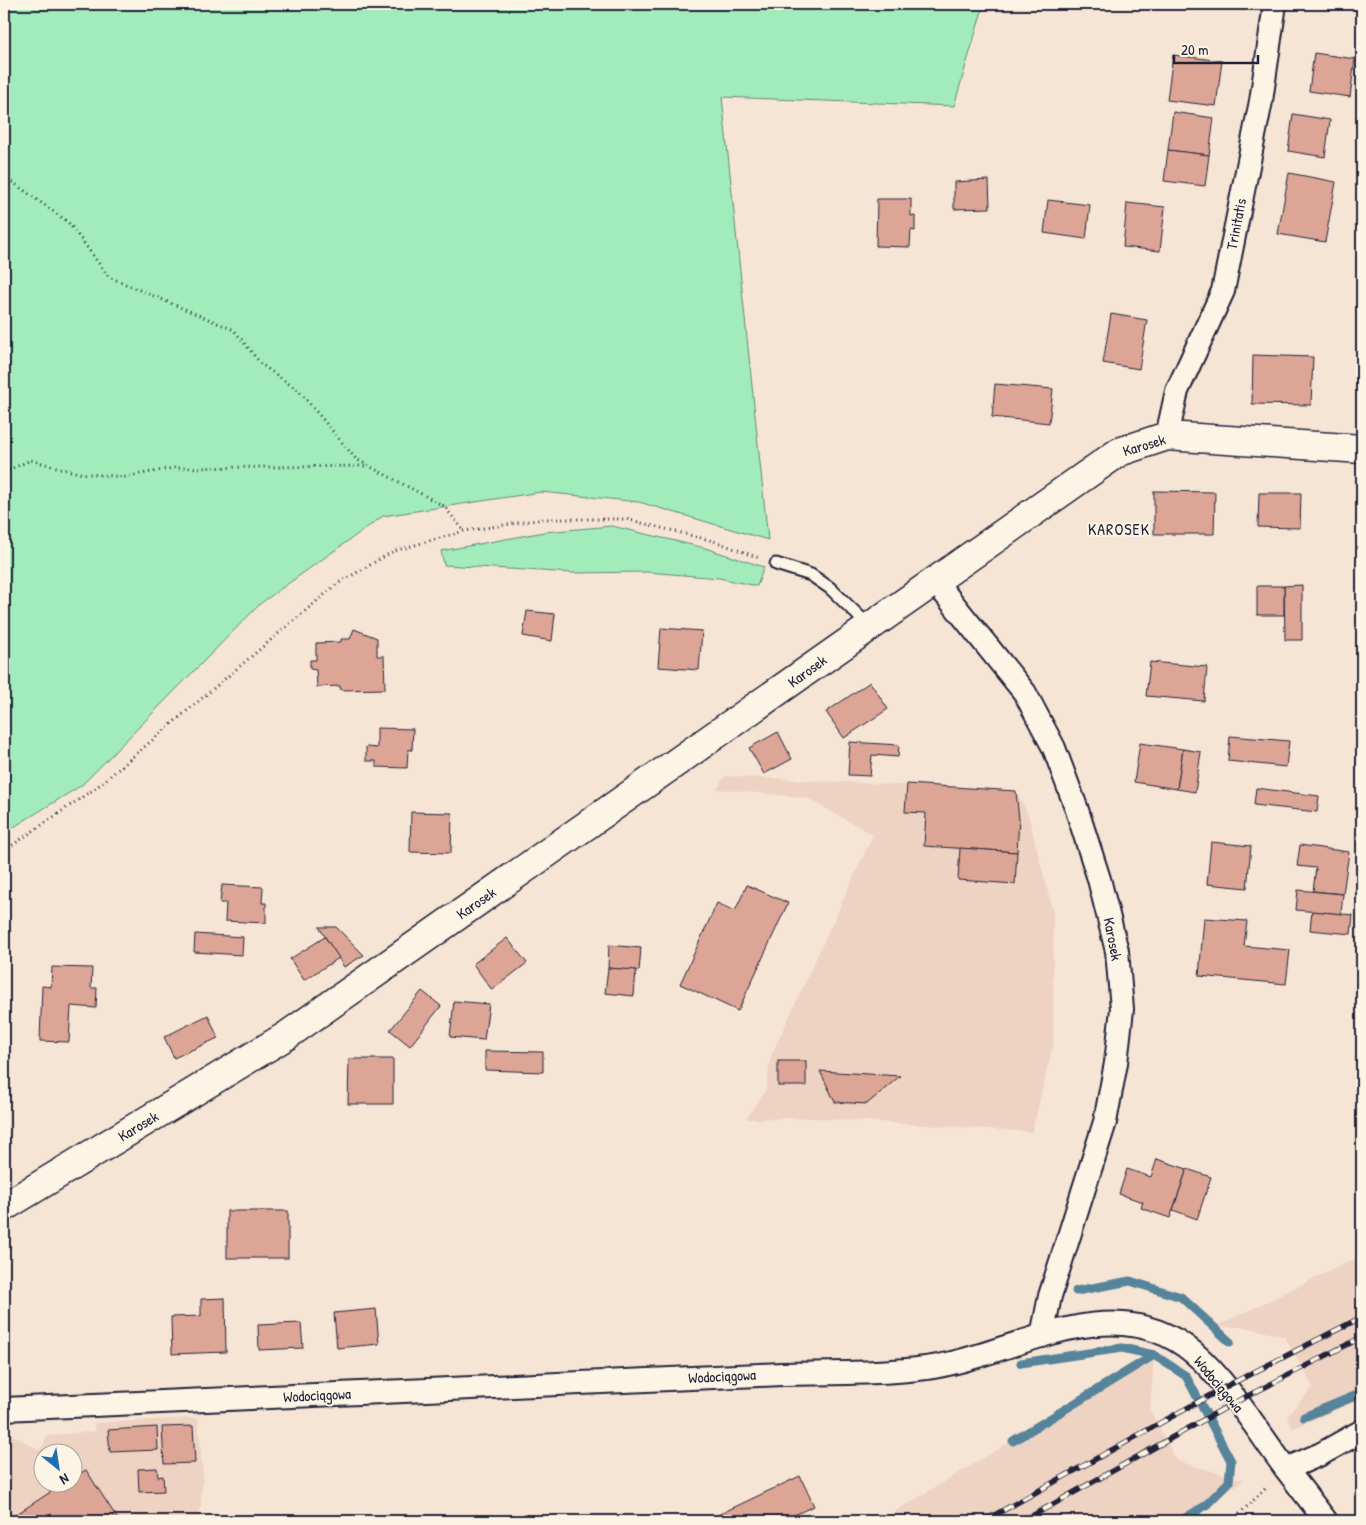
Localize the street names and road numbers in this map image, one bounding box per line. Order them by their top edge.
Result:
street label: Trinitatis [1221,196,1251,251]
street label: Karosek [1120,429,1168,461]
street label: Karosek [783,650,831,692]
street label: Karosek [452,882,500,924]
street label: Karosek [1099,916,1127,962]
street label: Karosek [114,1106,162,1146]
street label: Wodociągowa [1189,1351,1249,1417]
street label: Wodociągowa [688,1364,757,1388]
street label: Wodociągowa [283,1383,352,1407]

